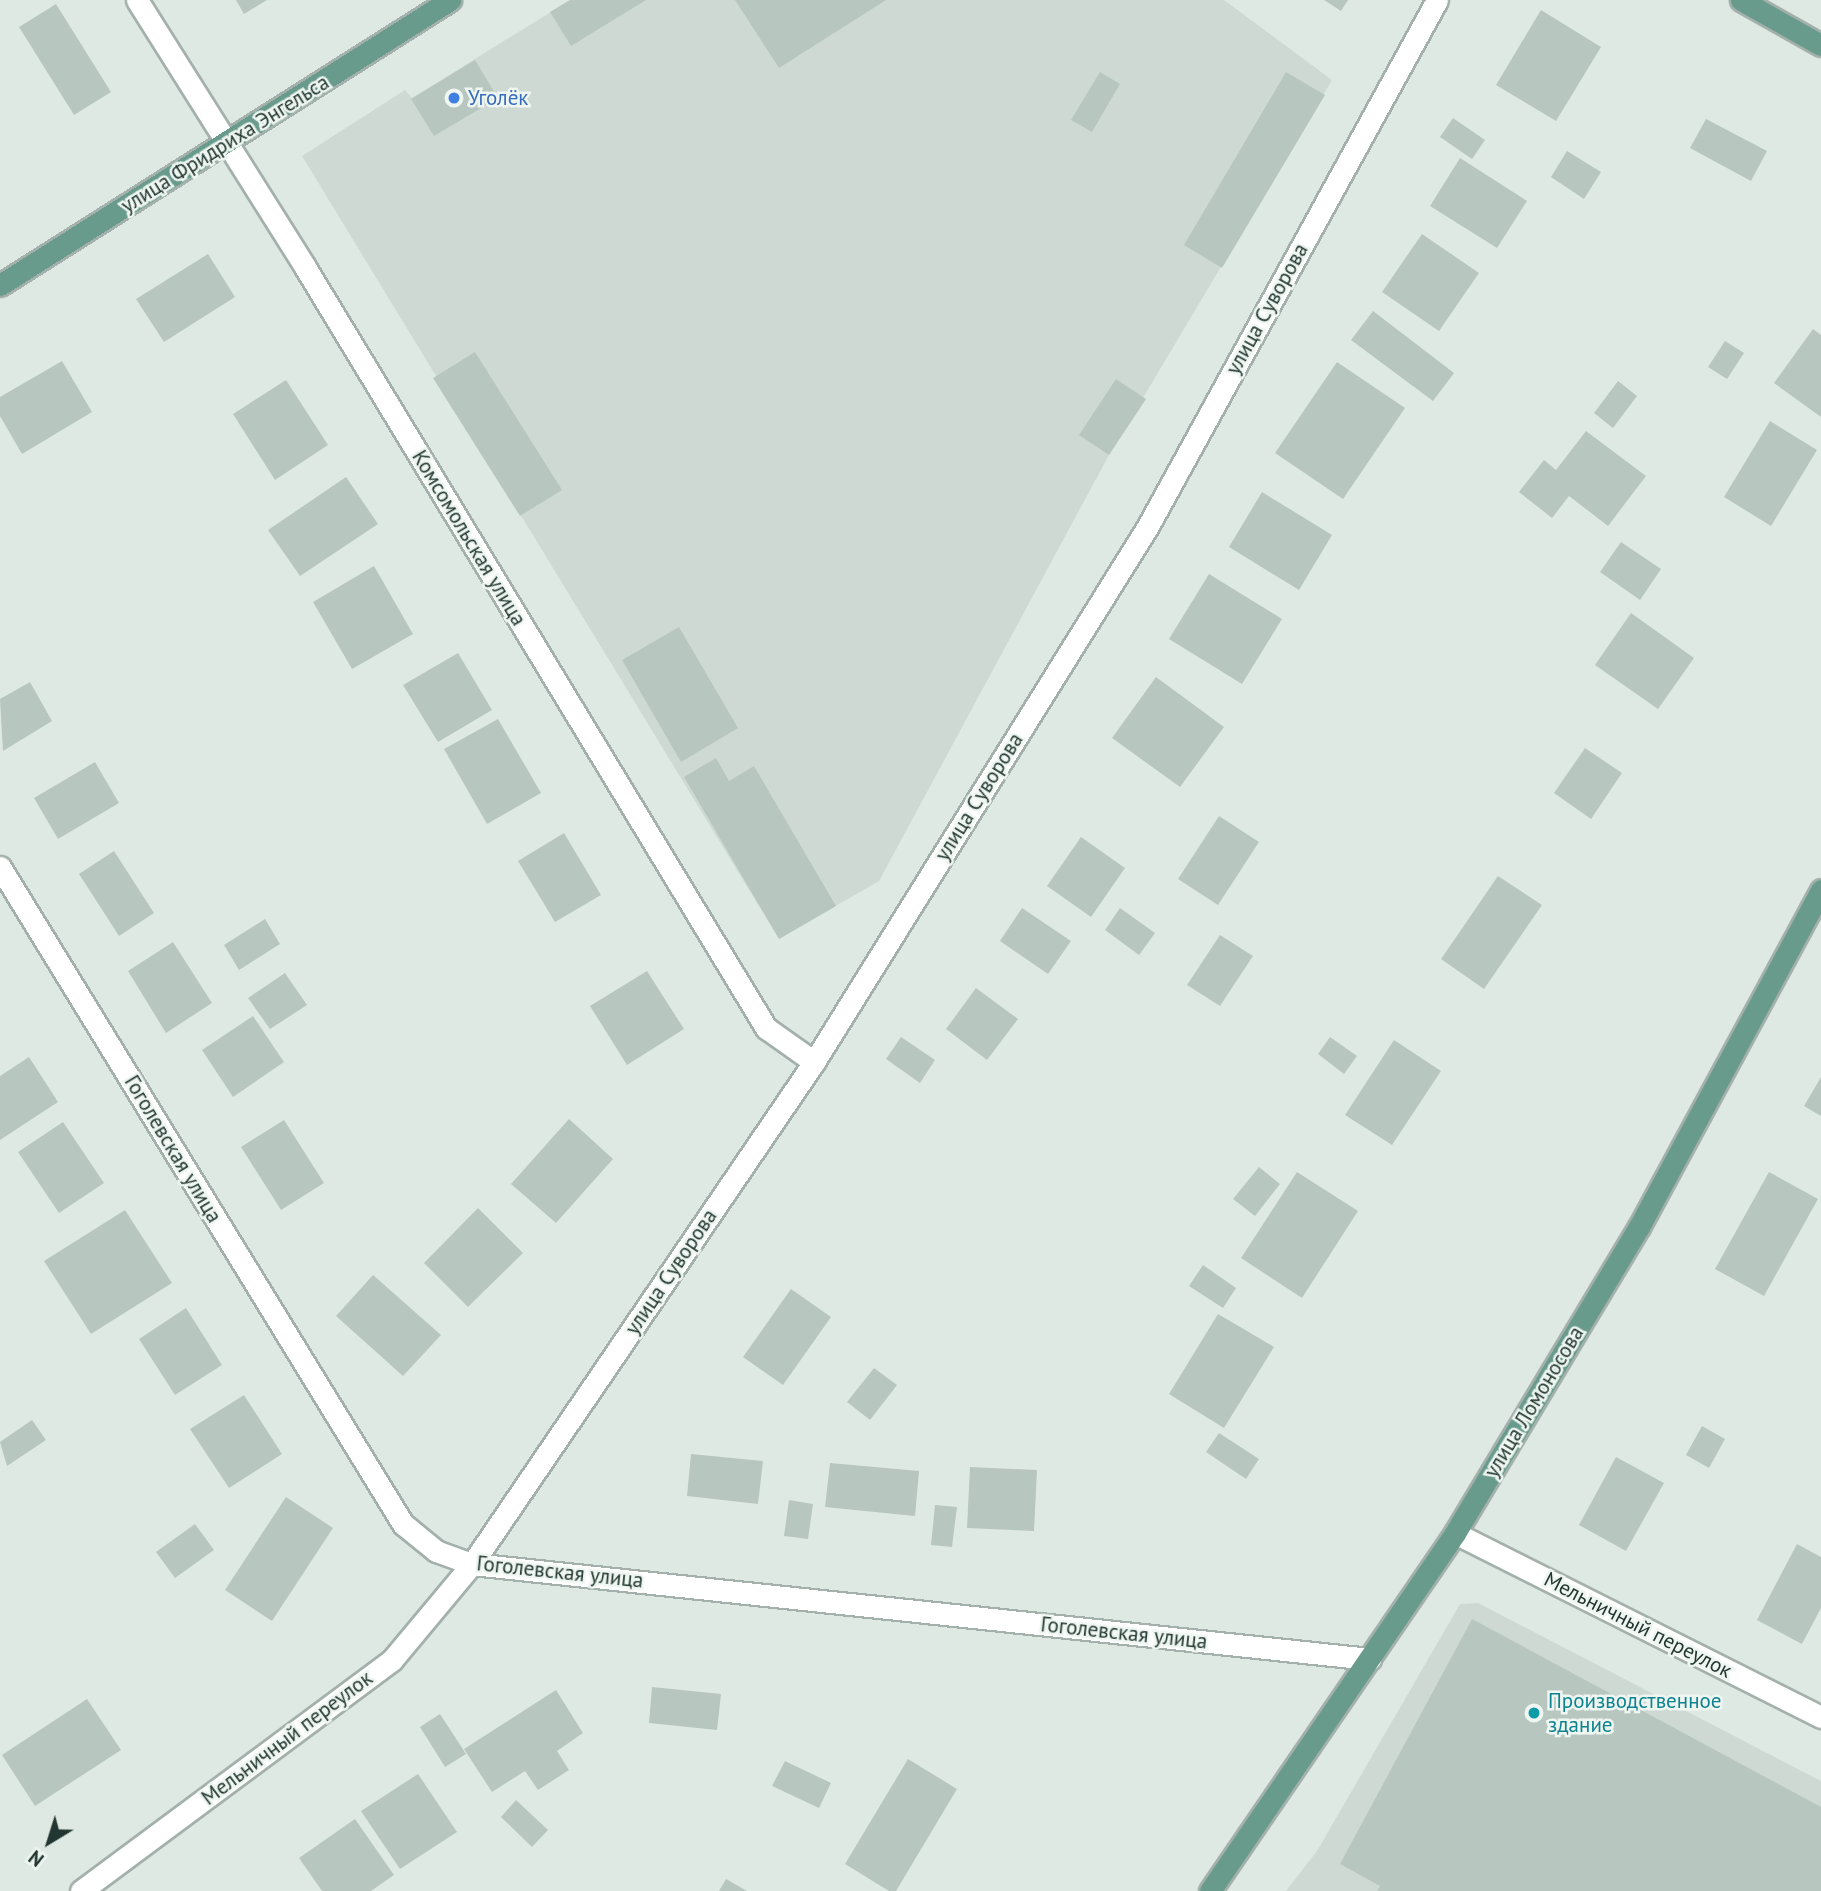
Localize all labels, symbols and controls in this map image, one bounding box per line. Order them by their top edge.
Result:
street label: улица Фридриха Энгельса [116,70,334,218]
place label: Уголёк [468,85,528,111]
marker: Уголёк [446,90,462,106]
street label: улица Суворова [1221,239,1313,379]
street label: Комсомольская улица [407,446,531,630]
street label: улица Суворова [930,728,1028,866]
street label: Гоголевская улица [119,1071,227,1227]
street label: улица Суворова [620,1204,722,1340]
street label: улица Ломоносова [1479,1322,1589,1482]
street label: Гоголевская улица [475,1551,645,1593]
street label: Мельничный переулок [1540,1567,1736,1683]
street label: Гоголевская улица [1039,1612,1209,1654]
street label: Мельничный переулок [197,1666,377,1810]
place label: Производственное здание [1548,1688,1721,1738]
marker: Производственное здание [1526,1705,1542,1721]
north arrow [14,1807,84,1877]
text: N [24,1845,48,1872]

